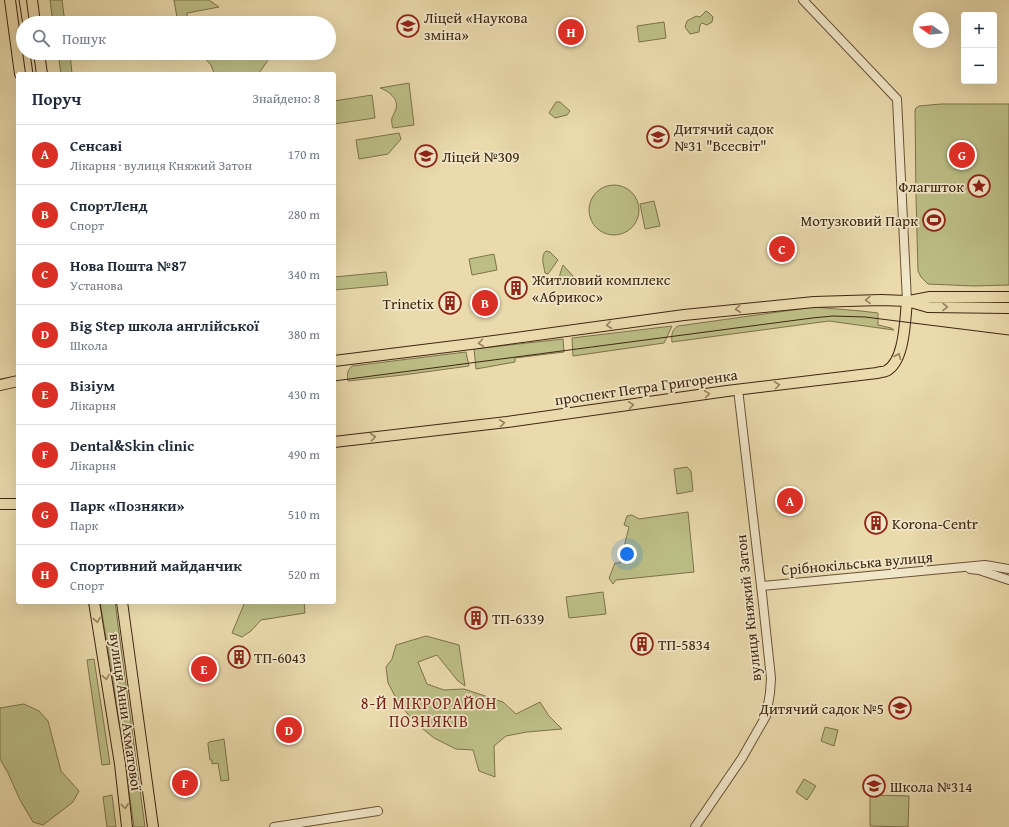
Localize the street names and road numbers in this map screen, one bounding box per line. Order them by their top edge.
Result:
street label: проспект Петра Григоренка [553,364,740,410]
street label: вулиця Княжий Затон [730,533,766,683]
street label: Срібнокільська вулиця [780,546,934,580]
street label: вулиця Анни Ахматової [105,632,148,793]

